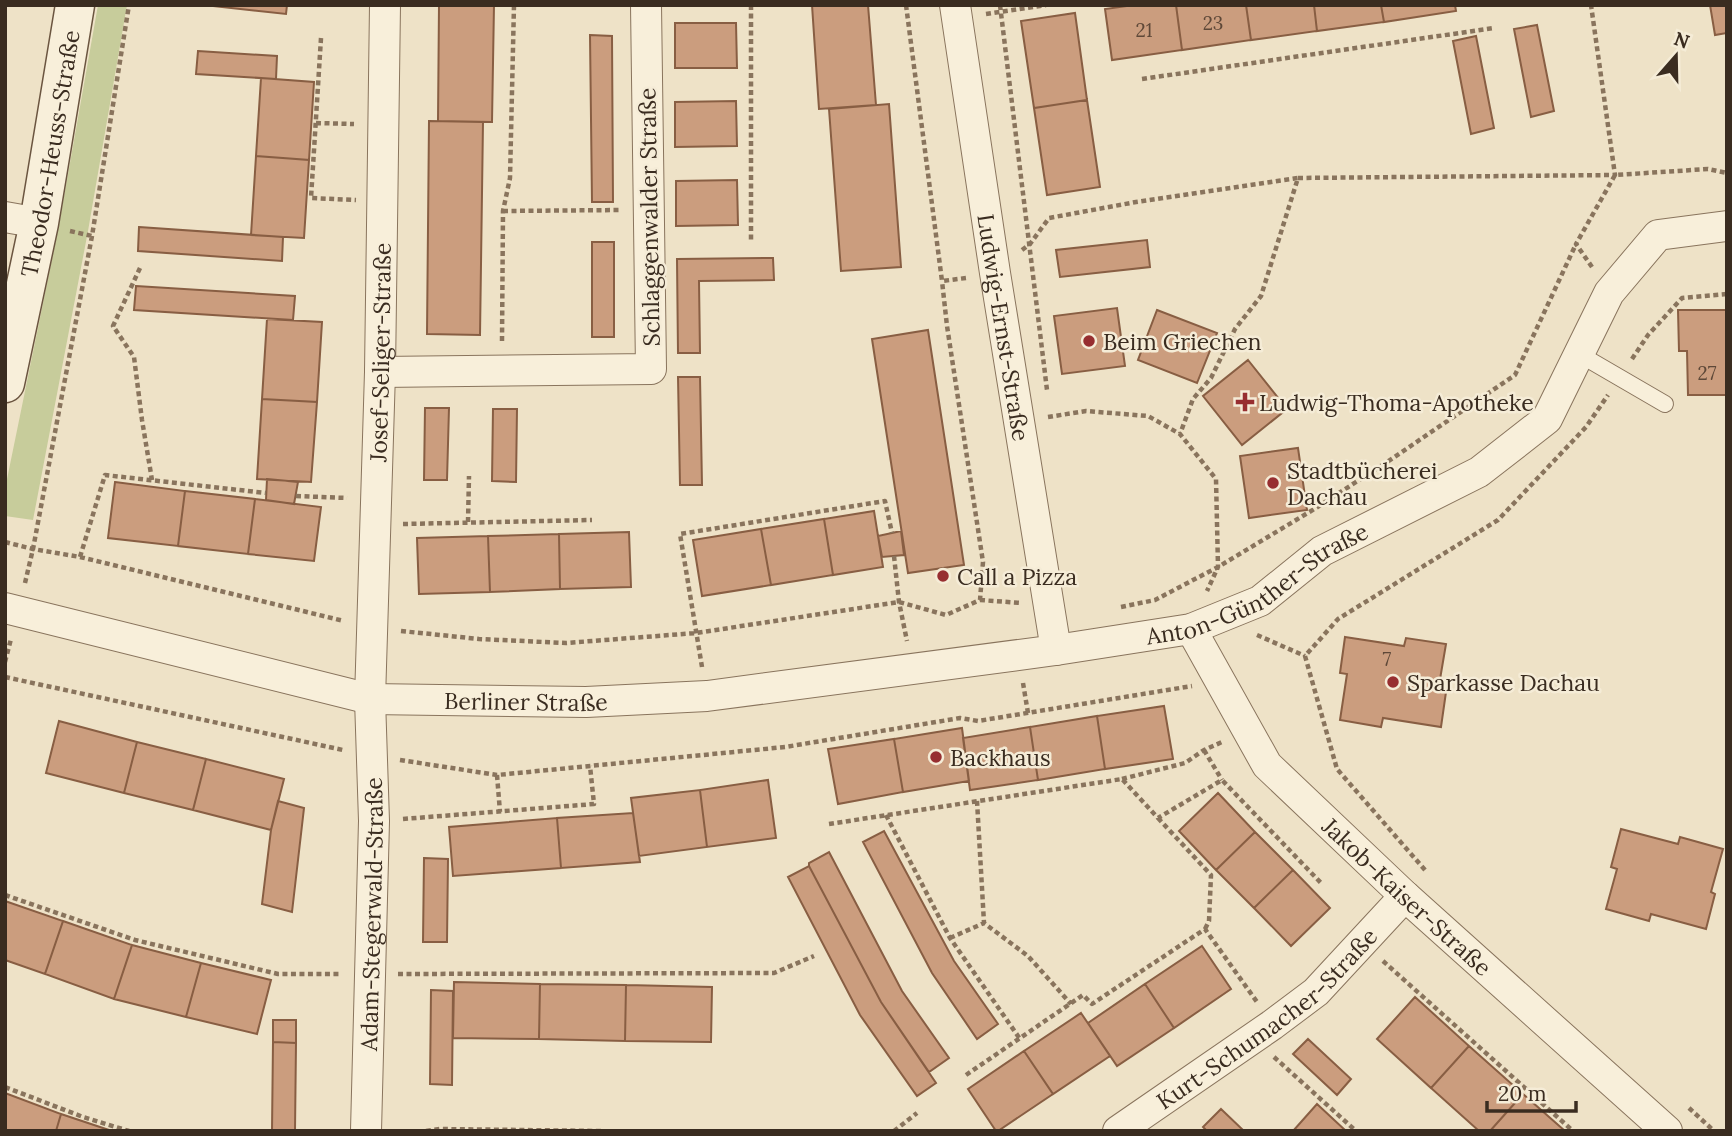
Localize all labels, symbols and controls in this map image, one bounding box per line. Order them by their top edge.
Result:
house number: 23 [1203,11,1223,35]
house number: 21 [1135,18,1153,42]
north arrow [1641,21,1711,91]
text: N [1671,26,1693,54]
street label: Theodor-Heuss-Straße [13,28,85,279]
street label: Schlaggenwalder Straße [632,87,666,347]
street label: Ludwig-Ernst-Straße [972,212,1036,443]
street label: Josef-Seliger-Straße [363,242,396,463]
place label: Beim Griechen [1103,327,1262,356]
marker: Beim Griechen [1081,333,1097,349]
house number: 27 [1698,361,1717,385]
place label: Ludwig-Thoma-Apotheke [1259,388,1534,417]
marker: Ludwig-Thoma-Apotheke [1237,394,1253,410]
place label: Stadtbücherei Dachau [1287,456,1438,511]
marker: Stadtbücherei Dachau [1265,475,1281,491]
street label: Anton-Günther-Straße [1143,516,1372,650]
place label: Call a Pizza [957,562,1077,591]
marker: Call a Pizza [935,568,951,584]
house number: 7 [1383,647,1392,671]
place label: Sparkasse Dachau [1407,668,1600,697]
marker: Sparkasse Dachau [1385,674,1401,690]
street label: Berliner Straße [444,686,608,717]
place label: Backhaus [950,743,1051,772]
marker: Backhaus [928,749,944,765]
street label: Adam-Stegerwald-Straße [354,777,389,1052]
street label: Jakob-Kaiser-Straße [1316,811,1498,981]
street label: Kurt-Schumacher-Straße [1150,921,1383,1115]
scale bar [1487,1070,1576,1114]
text: 20 m [1498,1080,1547,1107]

